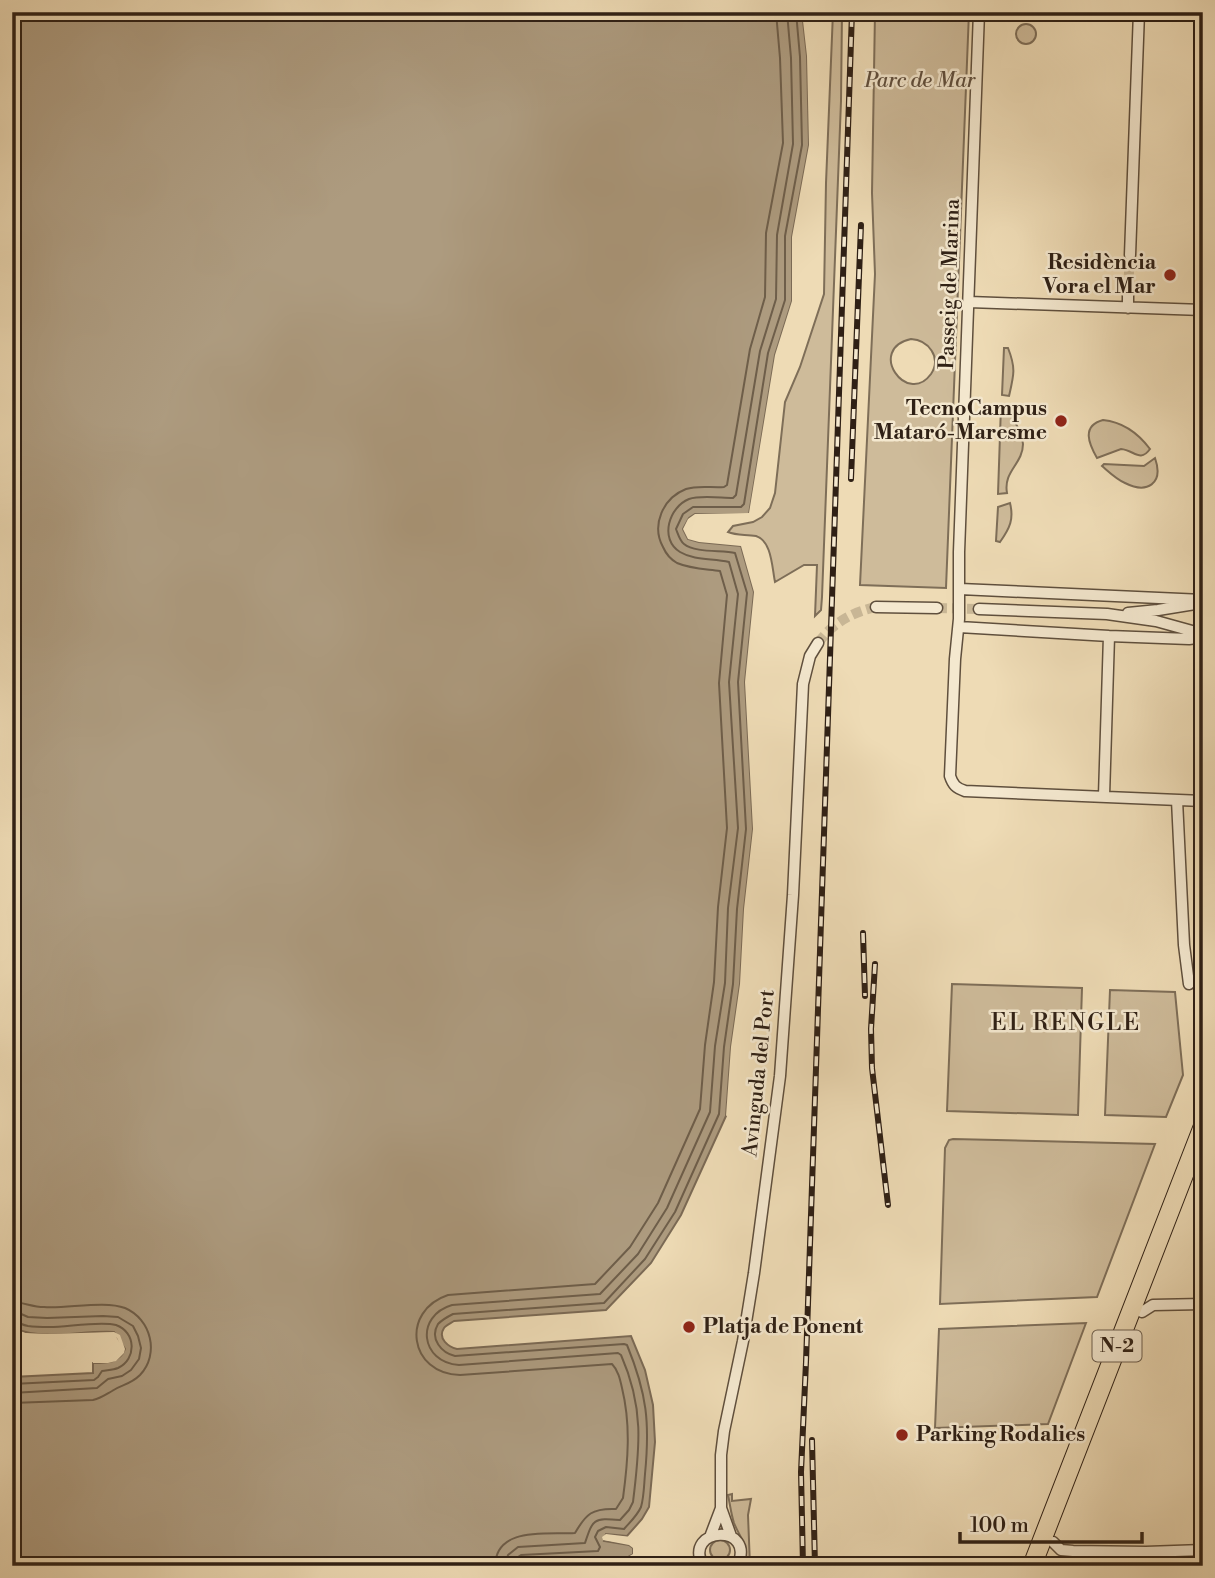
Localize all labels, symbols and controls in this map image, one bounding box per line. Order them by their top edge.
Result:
park label: Parc de Mar [864,68,977,94]
street label: Passeig de Marina [934,198,966,370]
place label: Residència Vora el Mar [1042,250,1157,300]
marker: Residència Vora el Mar [1162,267,1178,283]
place label: TecnoCampus Mataró-Maresme [874,396,1047,446]
marker: TecnoCampus Mataró-Maresme [1053,413,1069,429]
street label: Avinguda del Port [737,988,781,1159]
district label: EL RENGLE [991,1009,1141,1037]
place label: Platja de Ponent [703,1314,864,1340]
marker: Platja de Ponent [681,1319,697,1335]
road number: N-2 [1092,1330,1142,1362]
place label: Parking Rodalies [916,1422,1085,1448]
marker: Parking Rodalies [894,1427,910,1443]
scale bar [960,1501,1142,1545]
text: 100 m [970,1513,1029,1539]

